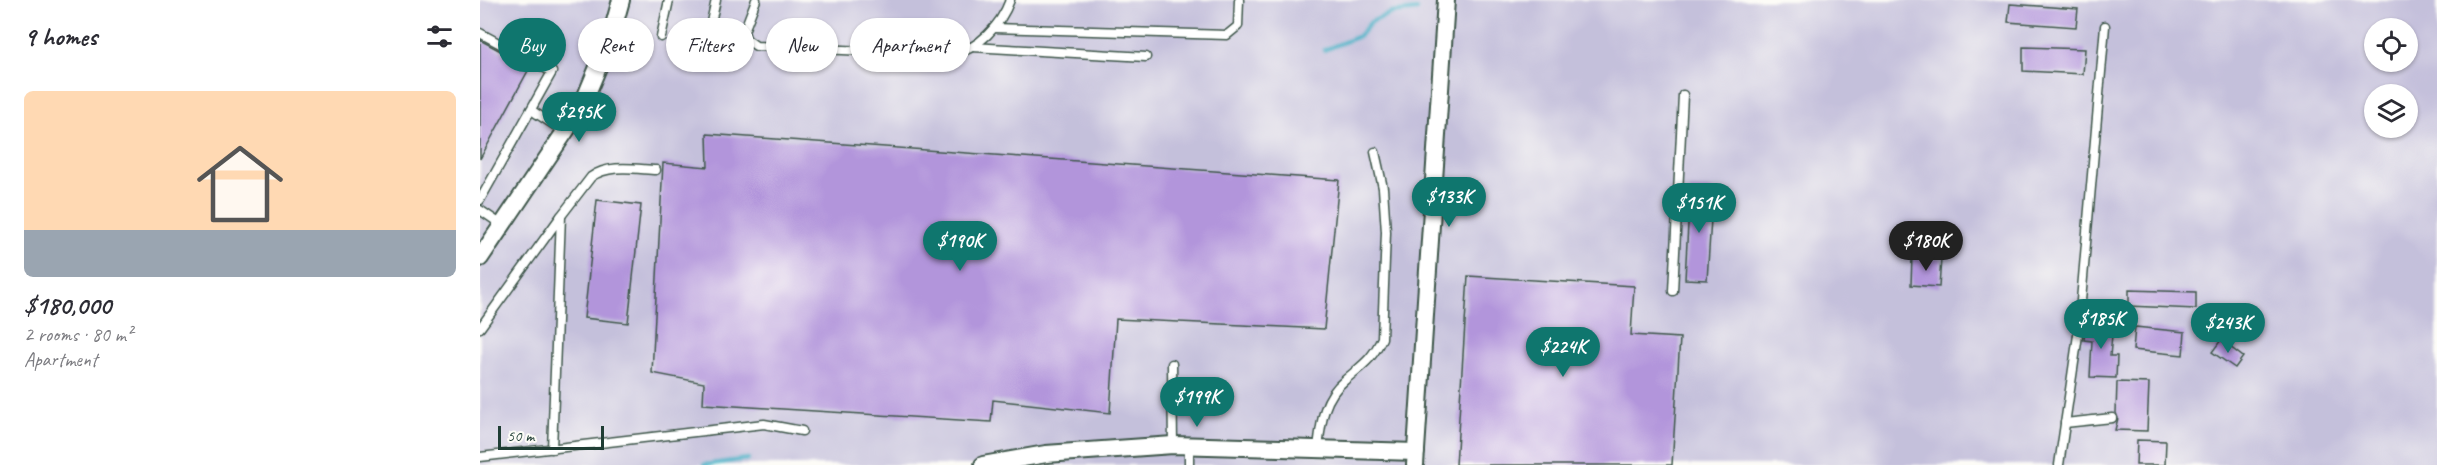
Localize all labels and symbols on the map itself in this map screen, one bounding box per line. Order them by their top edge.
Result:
pin: $295K [537,92,621,143]
pin: $133K [1407,177,1491,228]
pin: $151K [1657,183,1741,234]
pin: $190K [918,221,1002,272]
pin: $180K [1884,221,1968,272]
pin: $185K [2059,299,2143,350]
pin: $243K [2186,303,2270,354]
pin: $224K [1521,327,1605,378]
pin: $199K [1155,377,1239,428]
scale bar [498,423,604,450]

